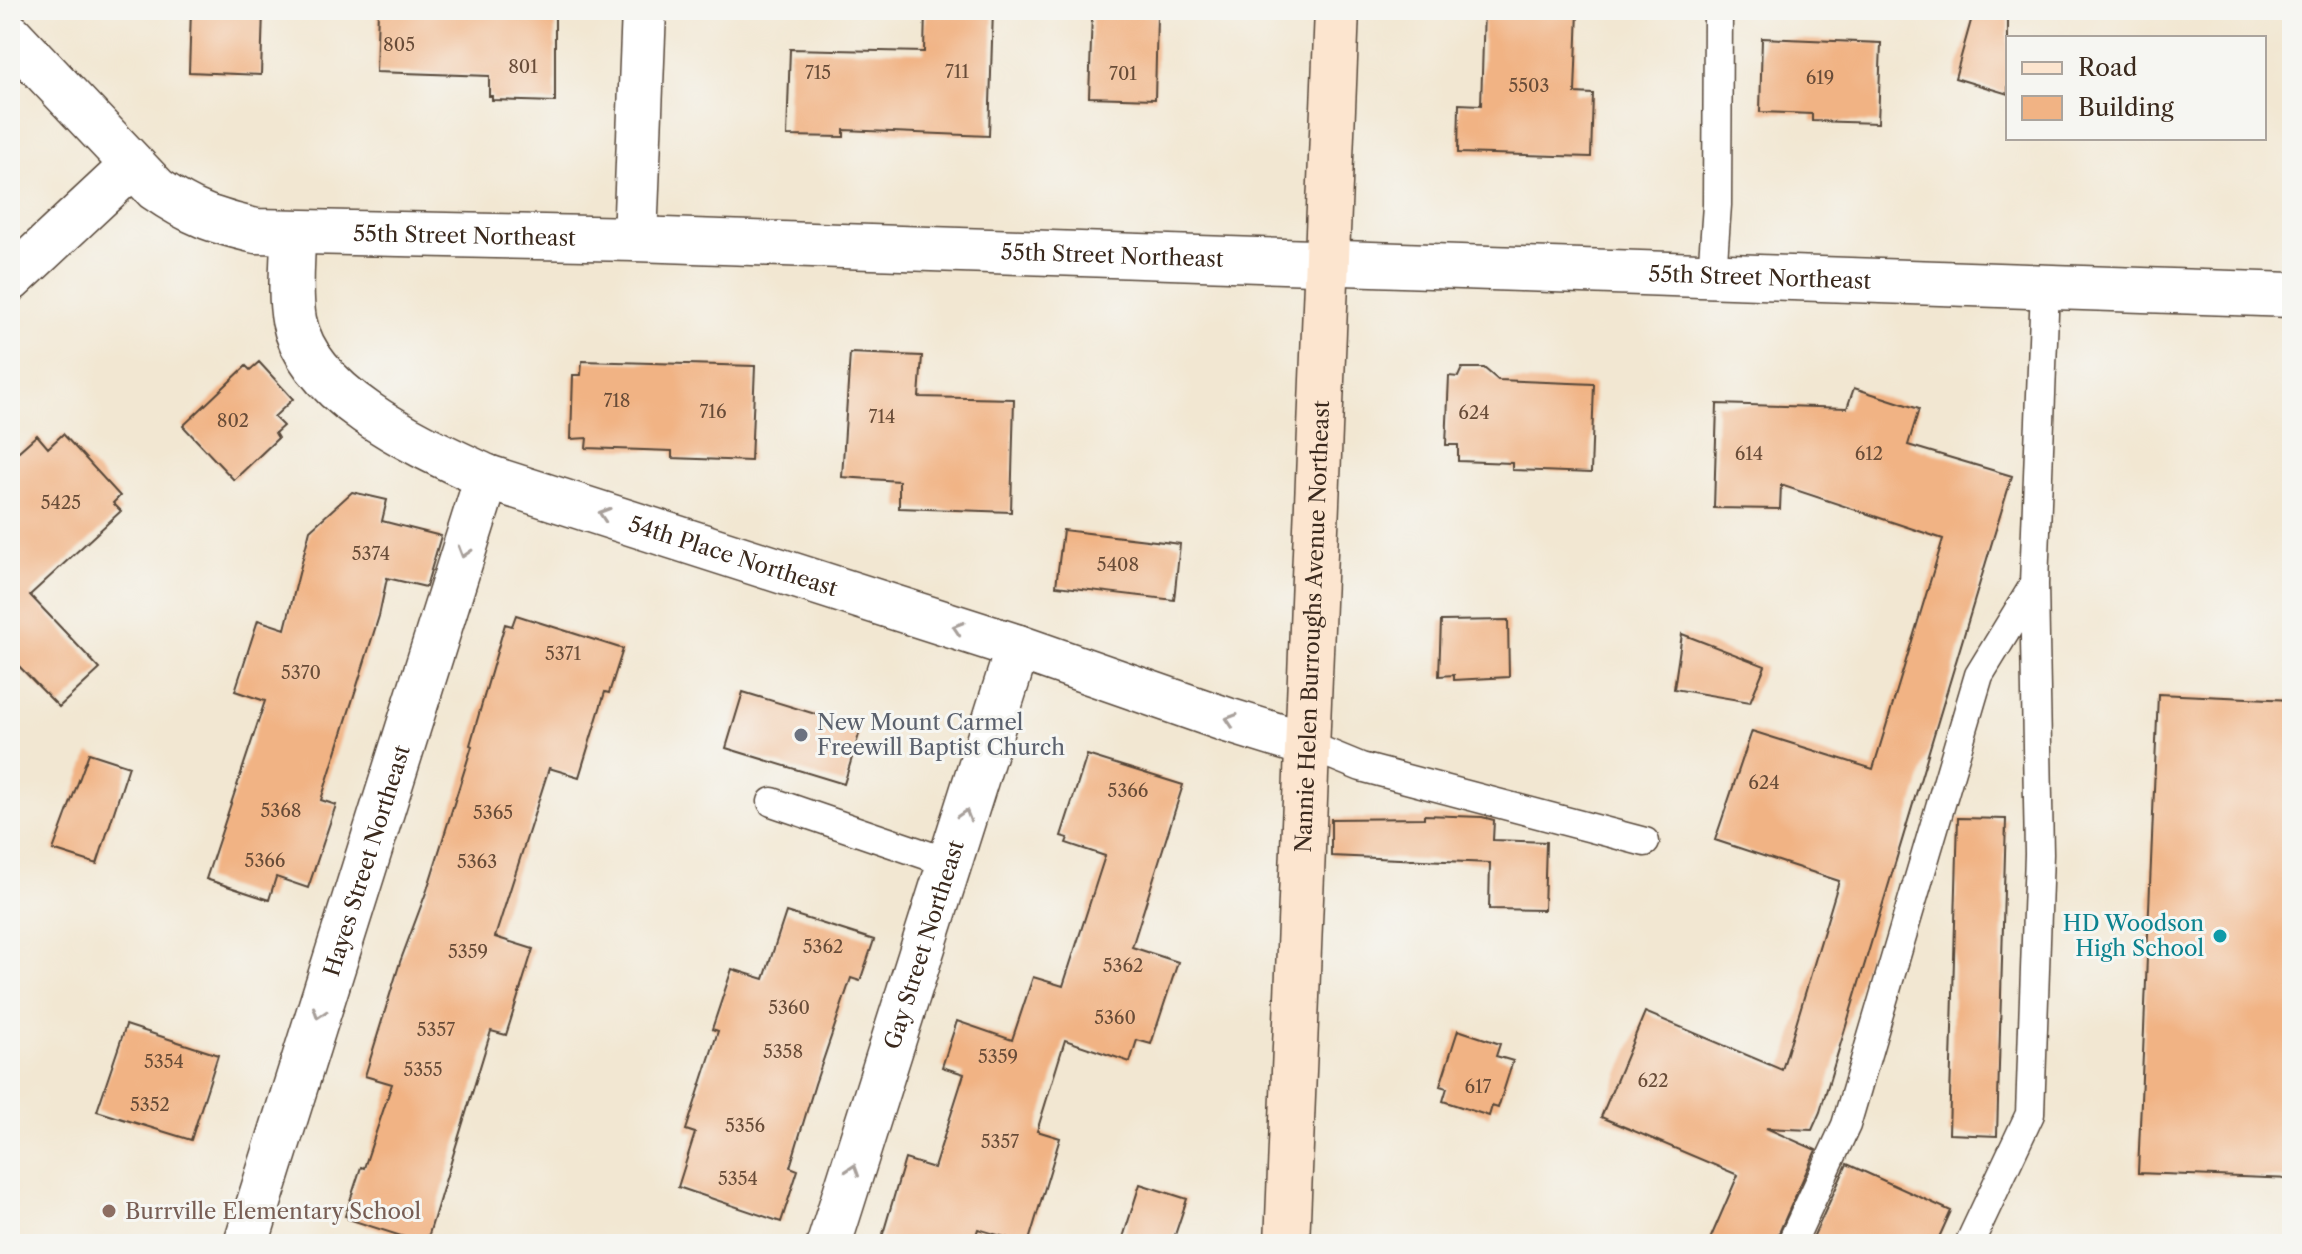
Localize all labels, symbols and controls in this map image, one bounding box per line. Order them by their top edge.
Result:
house number: 805 [383,34,415,56]
legend [2006,36,2266,140]
text: Road [2078,53,2138,82]
house number: 801 [508,56,538,78]
house number: 711 [945,61,969,83]
house number: 715 [805,62,831,84]
house number: 701 [1109,63,1137,85]
house number: 619 [1806,67,1834,89]
house number: 5503 [1509,75,1549,97]
text: Building [2078,93,2174,122]
street label: 55th Street Northeast [353,220,576,251]
street label: 55th Street Northeast [1000,238,1224,272]
street label: 55th Street Northeast [1648,260,1872,294]
house number: 718 [603,390,631,412]
street label: Nannie Helen Burroughs Avenue Northeast [1289,400,1335,853]
house number: 716 [700,401,726,423]
house number: 624 [1458,402,1490,424]
house number: 714 [869,406,895,428]
house number: 802 [217,410,249,432]
house number: 614 [1735,443,1763,465]
house number: 612 [1855,443,1883,465]
house number: 5425 [41,492,81,514]
one-way arrow [597,508,611,524]
street label: 54th Place Northeast [625,510,841,602]
house number: 5374 [352,543,390,565]
one-way arrow [457,544,473,558]
house number: 5408 [1097,554,1139,576]
one-way arrow [952,621,966,637]
house number: 5371 [545,643,581,665]
house number: 5370 [281,662,321,684]
place label: New Mount Carmel Freewill Baptist Church [817,709,1065,761]
one-way arrow [1224,714,1238,730]
marker: New Mount Carmel Freewill Baptist Church [792,726,810,744]
street label: Hayes Street Northeast [318,741,416,979]
house number: 624 [1748,772,1780,794]
house number: 5366 [1108,780,1148,802]
house number: 5368 [261,800,301,822]
house number: 5365 [473,802,513,824]
one-way arrow [955,809,971,823]
street label: Gay Street Northeast [878,837,970,1052]
house number: 5366 [245,850,285,872]
house number: 5363 [457,851,497,873]
place label: HD Woodson High School [2063,910,2204,962]
marker: HD Woodson High School [2211,927,2229,945]
house number: 5362 [803,936,843,958]
house number: 5359 [448,941,488,963]
house number: 5362 [1103,955,1143,977]
house number: 5360 [768,997,810,1019]
one-way arrow [312,1006,328,1020]
house number: 5360 [1094,1007,1136,1029]
house number: 5357 [417,1019,455,1041]
house number: 5358 [763,1041,803,1063]
house number: 5359 [978,1046,1018,1068]
house number: 5354 [144,1051,184,1073]
house number: 5355 [403,1059,443,1081]
house number: 622 [1637,1070,1669,1092]
house number: 617 [1465,1076,1492,1098]
house number: 5352 [130,1094,170,1116]
house number: 5356 [725,1115,765,1137]
house number: 5357 [981,1131,1019,1153]
one-way arrow [843,1163,859,1177]
house number: 5354 [718,1168,758,1190]
place label: Burrville Elementary School [125,1198,421,1225]
marker: Burrville Elementary School [100,1202,118,1220]

